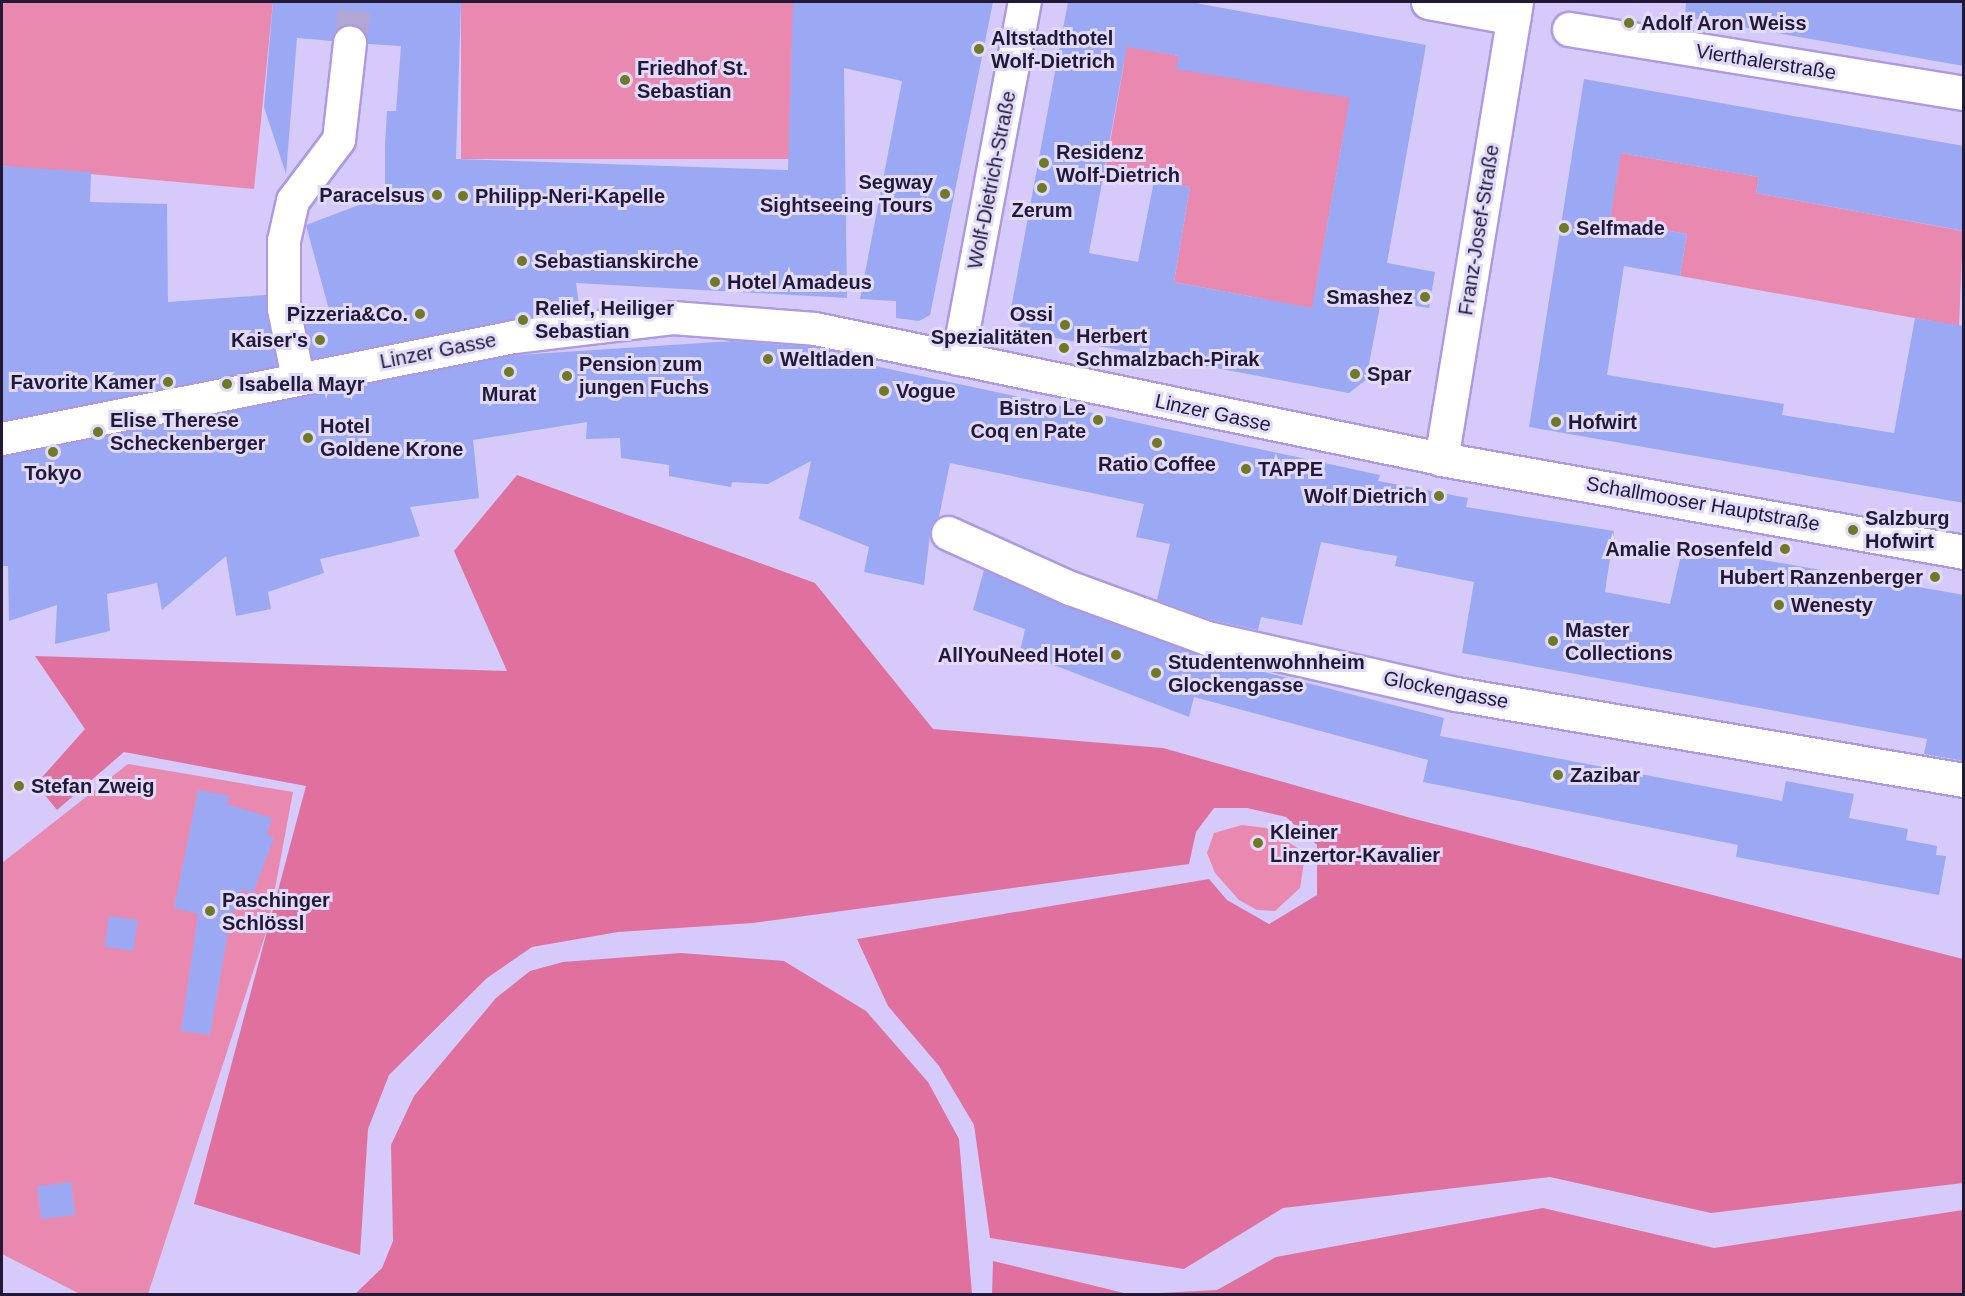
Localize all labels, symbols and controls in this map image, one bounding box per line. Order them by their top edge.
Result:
place label: Adolf Aron Weiss [1641,11,1807,35]
marker: Adolf Aron Weiss [1622,16,1636,30]
place label: Altstadthotel Wolf-Dietrich [991,26,1115,73]
street label: Vierthalerstraße [1694,39,1838,85]
marker: Altstadthotel Wolf-Dietrich [972,42,986,56]
place label: Friedhof St. Sebastian [637,56,748,103]
marker: Friedhof St. Sebastian [618,73,632,87]
street label: Wolf-Dietrich-Straße [963,89,1021,271]
place label: Residenz Wolf-Dietrich [1056,140,1180,187]
street label: Franz-Josef-Straße [1454,143,1504,317]
marker: Residenz Wolf-Dietrich [1037,156,1051,170]
place label: Segway Sightseeing Tours [760,170,933,217]
marker: Zerum [1035,181,1049,195]
place label: Paracelsus [319,183,425,207]
place label: Philipp-Neri-Kapelle [475,184,665,208]
marker: Segway Sightseeing Tours [938,187,952,201]
marker: Paracelsus [430,188,444,202]
marker: Philipp-Neri-Kapelle [456,189,470,203]
place label: Zerum [1011,198,1073,222]
place label: Selfmade [1576,216,1665,240]
marker: Selfmade [1557,221,1571,235]
place label: Sebastianskirche [534,249,699,273]
marker: Sebastianskirche [515,254,529,268]
place label: Hotel Amadeus [727,270,873,294]
marker: Hotel Amadeus [708,275,722,289]
place label: Smashez [1326,285,1413,309]
marker: Smashez [1418,290,1432,304]
place label: Relief, Heiliger Sebastian [535,296,674,343]
place label: Pizzeria&Co. [287,302,408,326]
place label: Ossi Spezialitäten [931,302,1053,349]
marker: Pizzeria&Co. [413,307,427,321]
marker: Relief, Heiliger Sebastian [516,313,530,327]
marker: Ossi Spezialitäten [1058,318,1072,332]
place label: Herbert Schmalzbach-Pirak [1076,324,1259,371]
place label: Kaiser's [231,328,308,352]
street label: Linzer Gasse [378,328,498,374]
marker: Kaiser's [313,333,327,347]
marker: Herbert Schmalzbach-Pirak [1057,341,1071,355]
place label: Weltladen [780,347,874,371]
place label: Pension zum jungen Fuchs [579,352,709,399]
marker: Weltladen [761,352,775,366]
place label: Spar [1367,362,1411,386]
marker: Murat [502,365,516,379]
marker: Spar [1348,367,1362,381]
marker: Pension zum jungen Fuchs [560,369,574,383]
place label: Favorite Kamer [10,370,156,394]
place label: Isabella Mayr [239,372,365,396]
marker: Favorite Kamer [161,375,175,389]
marker: Isabella Mayr [220,377,234,391]
place label: Vogue [896,379,956,403]
place label: Murat [482,382,536,406]
marker: Vogue [877,384,891,398]
street label: Linzer Gasse [1153,389,1273,437]
place label: Bistro Le Coq en Pate [970,396,1086,443]
place label: Elise Therese Scheckenberger [110,408,266,455]
place label: Hofwirt [1568,410,1637,434]
marker: Bistro Le Coq en Pate [1091,413,1105,427]
place label: Hotel Goldene Krone [320,414,463,461]
marker: Hofwirt [1549,415,1563,429]
marker: Elise Therese Scheckenberger [91,425,105,439]
marker: Hotel Goldene Krone [301,431,315,445]
marker: Ratio Coffee [1150,436,1164,450]
marker: Tokyo [46,445,60,459]
place label: Ratio Coffee [1098,452,1216,476]
place label: TAPPE [1258,457,1323,481]
place label: Tokyo [24,461,82,485]
marker: TAPPE [1239,462,1253,476]
street label: Schallmooser Hauptstraße [1584,472,1822,536]
place label: Wolf Dietrich [1304,484,1427,508]
marker: Wolf Dietrich [1432,489,1446,503]
place label: Salzburg Hofwirt [1865,506,1949,553]
marker: Salzburg Hofwirt [1846,523,1860,537]
place label: Amalie Rosenfeld [1605,537,1773,561]
marker: Amalie Rosenfeld [1778,542,1792,556]
place label: Hubert Ranzenberger [1720,565,1923,589]
marker: Hubert Ranzenberger [1928,570,1942,584]
place label: Wenesty [1791,593,1873,617]
marker: Wenesty [1772,598,1786,612]
place label: Master Collections [1565,618,1673,665]
marker: Master Collections [1546,634,1560,648]
place label: AllYouNeed Hotel [938,643,1104,667]
marker: AllYouNeed Hotel [1109,648,1123,662]
place label: Studentenwohnheim Glockengasse [1168,650,1365,697]
marker: Studentenwohnheim Glockengasse [1149,666,1163,680]
street label: Glockengasse [1382,666,1510,714]
place label: Zazibar [1570,763,1640,787]
marker: Zazibar [1551,768,1565,782]
place label: Stefan Zweig [31,774,154,798]
marker: Stefan Zweig [12,779,26,793]
place label: Kleiner Linzertor-Kavalier [1270,820,1440,867]
marker: Kleiner Linzertor-Kavalier [1251,836,1265,850]
place label: Paschinger Schlössl [222,888,330,935]
marker: Paschinger Schlössl [203,904,217,918]

